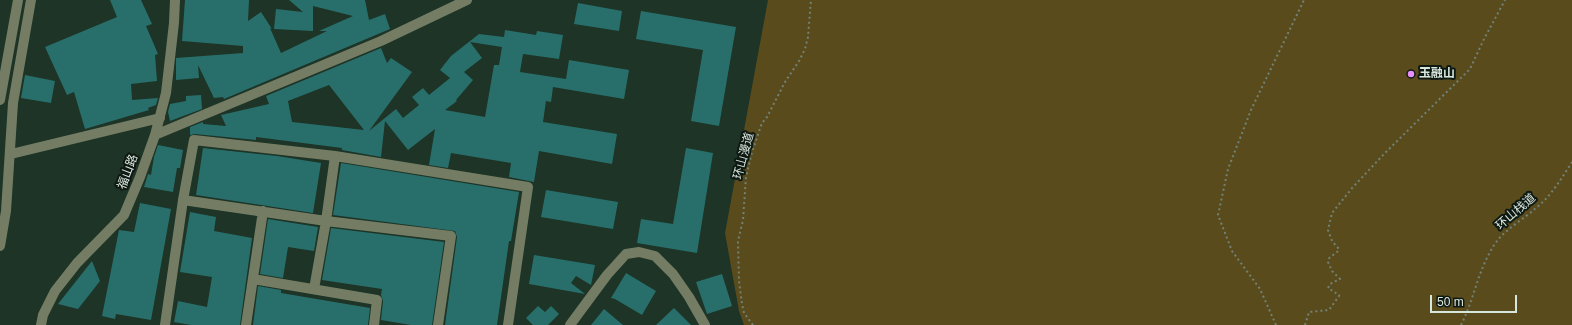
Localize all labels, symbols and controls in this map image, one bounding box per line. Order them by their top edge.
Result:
place label: 玉融山 [1419,67,1455,81]
marker: 玉融山 [1406,69,1416,79]
street label: 环山漫道 [731,131,757,181]
street label: 福山路 [115,153,141,191]
street label: 环山栈道 [1493,191,1539,233]
scale bar [1432,287,1519,313]
text: 50 m [1437,295,1464,309]

